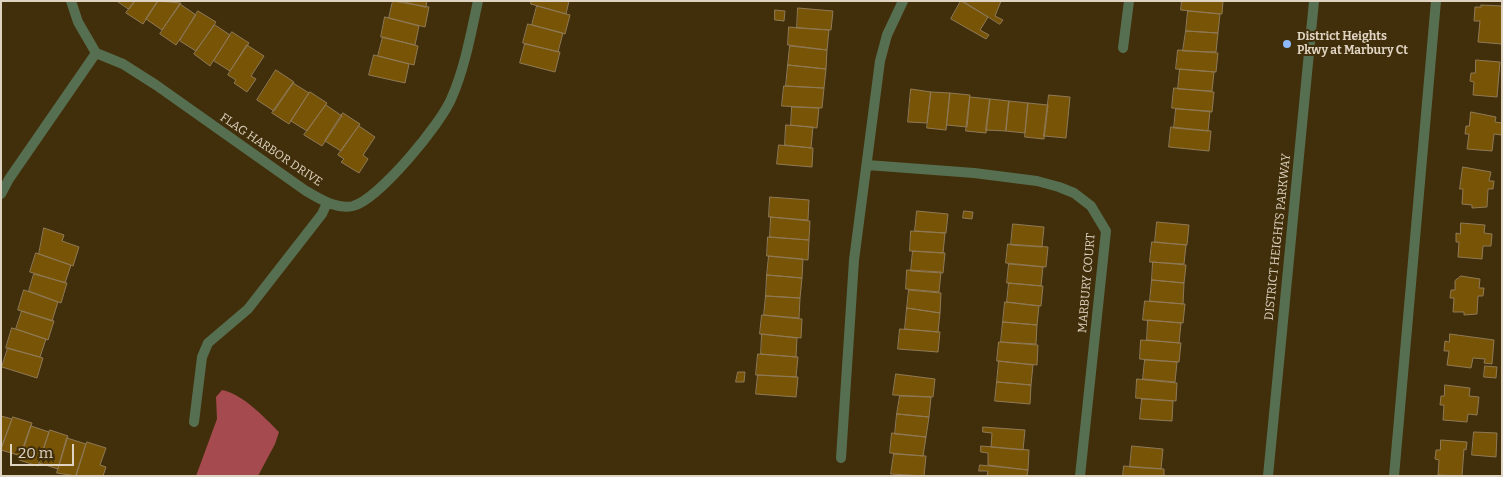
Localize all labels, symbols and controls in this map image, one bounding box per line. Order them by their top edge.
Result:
place label: District Heights Pkwy at Marbury Ct [1297,30,1408,58]
marker: District Heights Pkwy at Marbury Ct [1281,38,1293,50]
street label: FLAG HARBOR DRIVE [217,110,325,190]
street label: DISTRICT HEIGHTS PARKWAY [1262,153,1294,321]
street label: MARBURY COURT [1075,232,1099,334]
scale bar [12,434,76,466]
text: 20 m [18,444,53,462]

